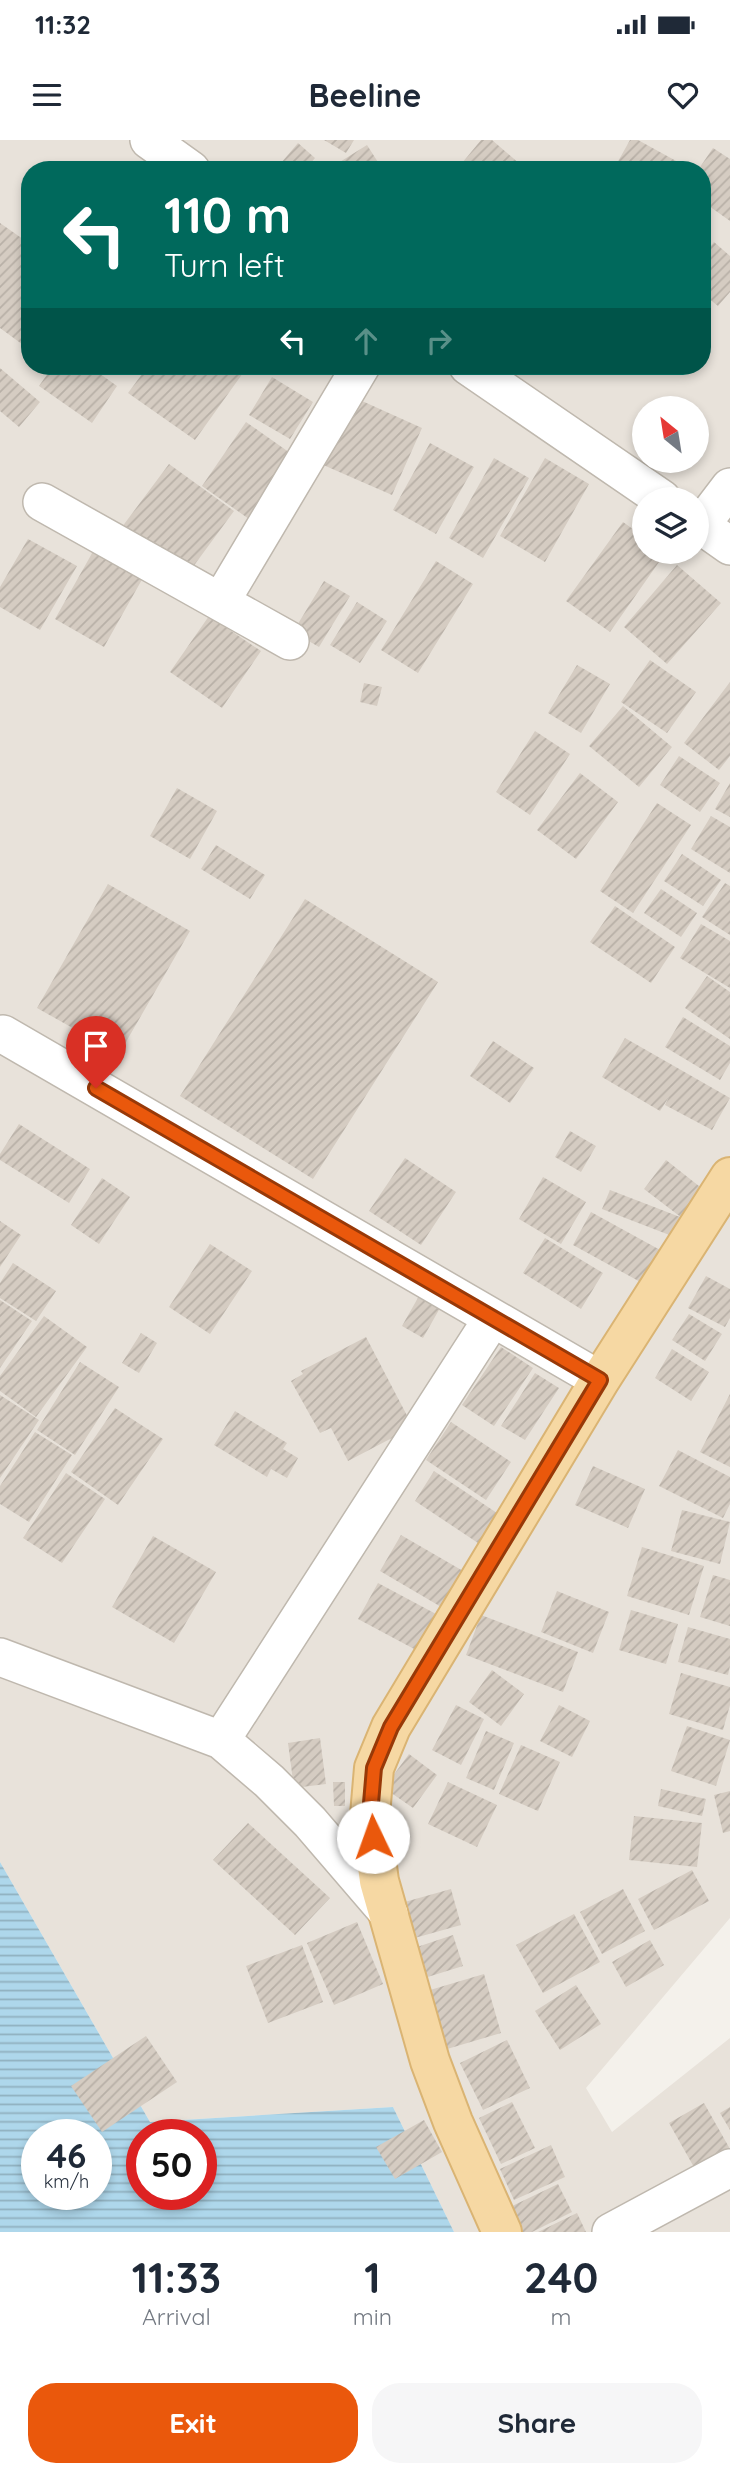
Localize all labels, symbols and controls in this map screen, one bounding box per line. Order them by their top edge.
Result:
text: 11:32 [35,8,91,41]
text: Beeline [309,75,421,115]
icon: menu [28,76,66,114]
icon: heart [664,76,702,114]
text: 110 m [164,184,291,245]
icon: left [49,189,140,280]
text: Turn left [164,245,285,285]
icon: left [274,322,312,360]
icon: ahead [347,322,385,360]
icon: right [420,322,458,360]
north arrow [632,396,709,472]
map controls [632,396,709,564]
button: layers [632,487,709,564]
pin [66,1016,126,1088]
icon: arrive [77,1027,115,1065]
position arrow [336,1800,410,1874]
speed limit sign: 50 [126,2119,217,2210]
text: 46 [47,2133,86,2177]
text: km/h [44,2170,89,2193]
text: 11:33 [132,2251,221,2304]
text: 1 [364,2251,381,2304]
text: 240 [524,2251,598,2304]
text: Arrival [142,2302,211,2331]
text: min [353,2302,392,2331]
text: m [551,2302,572,2331]
button: Exit [28,2383,358,2463]
button: Share [372,2383,702,2463]

